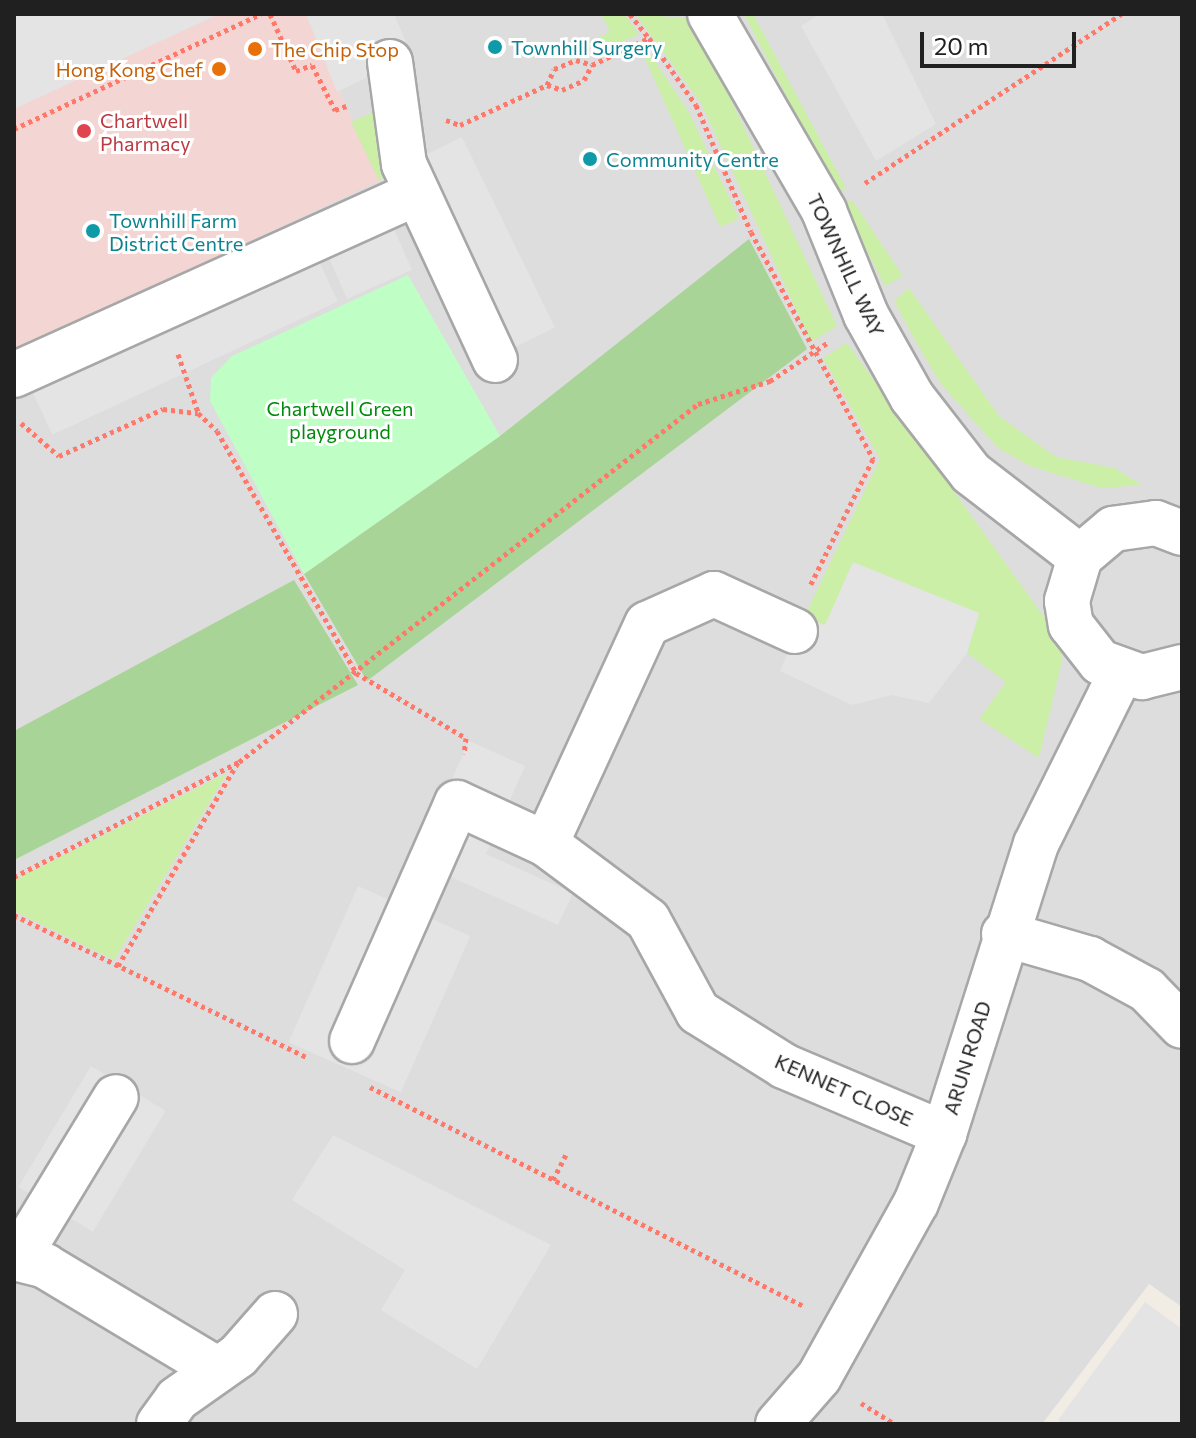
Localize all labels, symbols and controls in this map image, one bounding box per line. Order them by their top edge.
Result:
scale bar [924,16,1080,66]
text: 20 m [934,31,988,60]
place label: Townhill Surgery [511,35,662,59]
place label: The Chip Stop [271,37,399,61]
marker: Townhill Surgery [486,38,504,56]
marker: The Chip Stop [246,40,264,58]
place label: Hong Kong Chef [56,57,203,81]
marker: Hong Kong Chef [210,60,228,78]
place label: Chartwell Pharmacy [100,108,191,155]
marker: Chartwell Pharmacy [75,122,93,140]
place label: Community Centre [606,147,779,171]
marker: Community Centre [581,150,599,168]
street label: TOWNHILL WAY [802,190,890,340]
place label: Townhill Farm District Centre [109,208,243,255]
marker: Townhill Farm District Centre [84,222,102,240]
park label: Chartwell Green playground [267,397,413,444]
street label: ARUN ROAD [938,998,996,1118]
street label: KENNET CLOSE [771,1049,917,1131]

